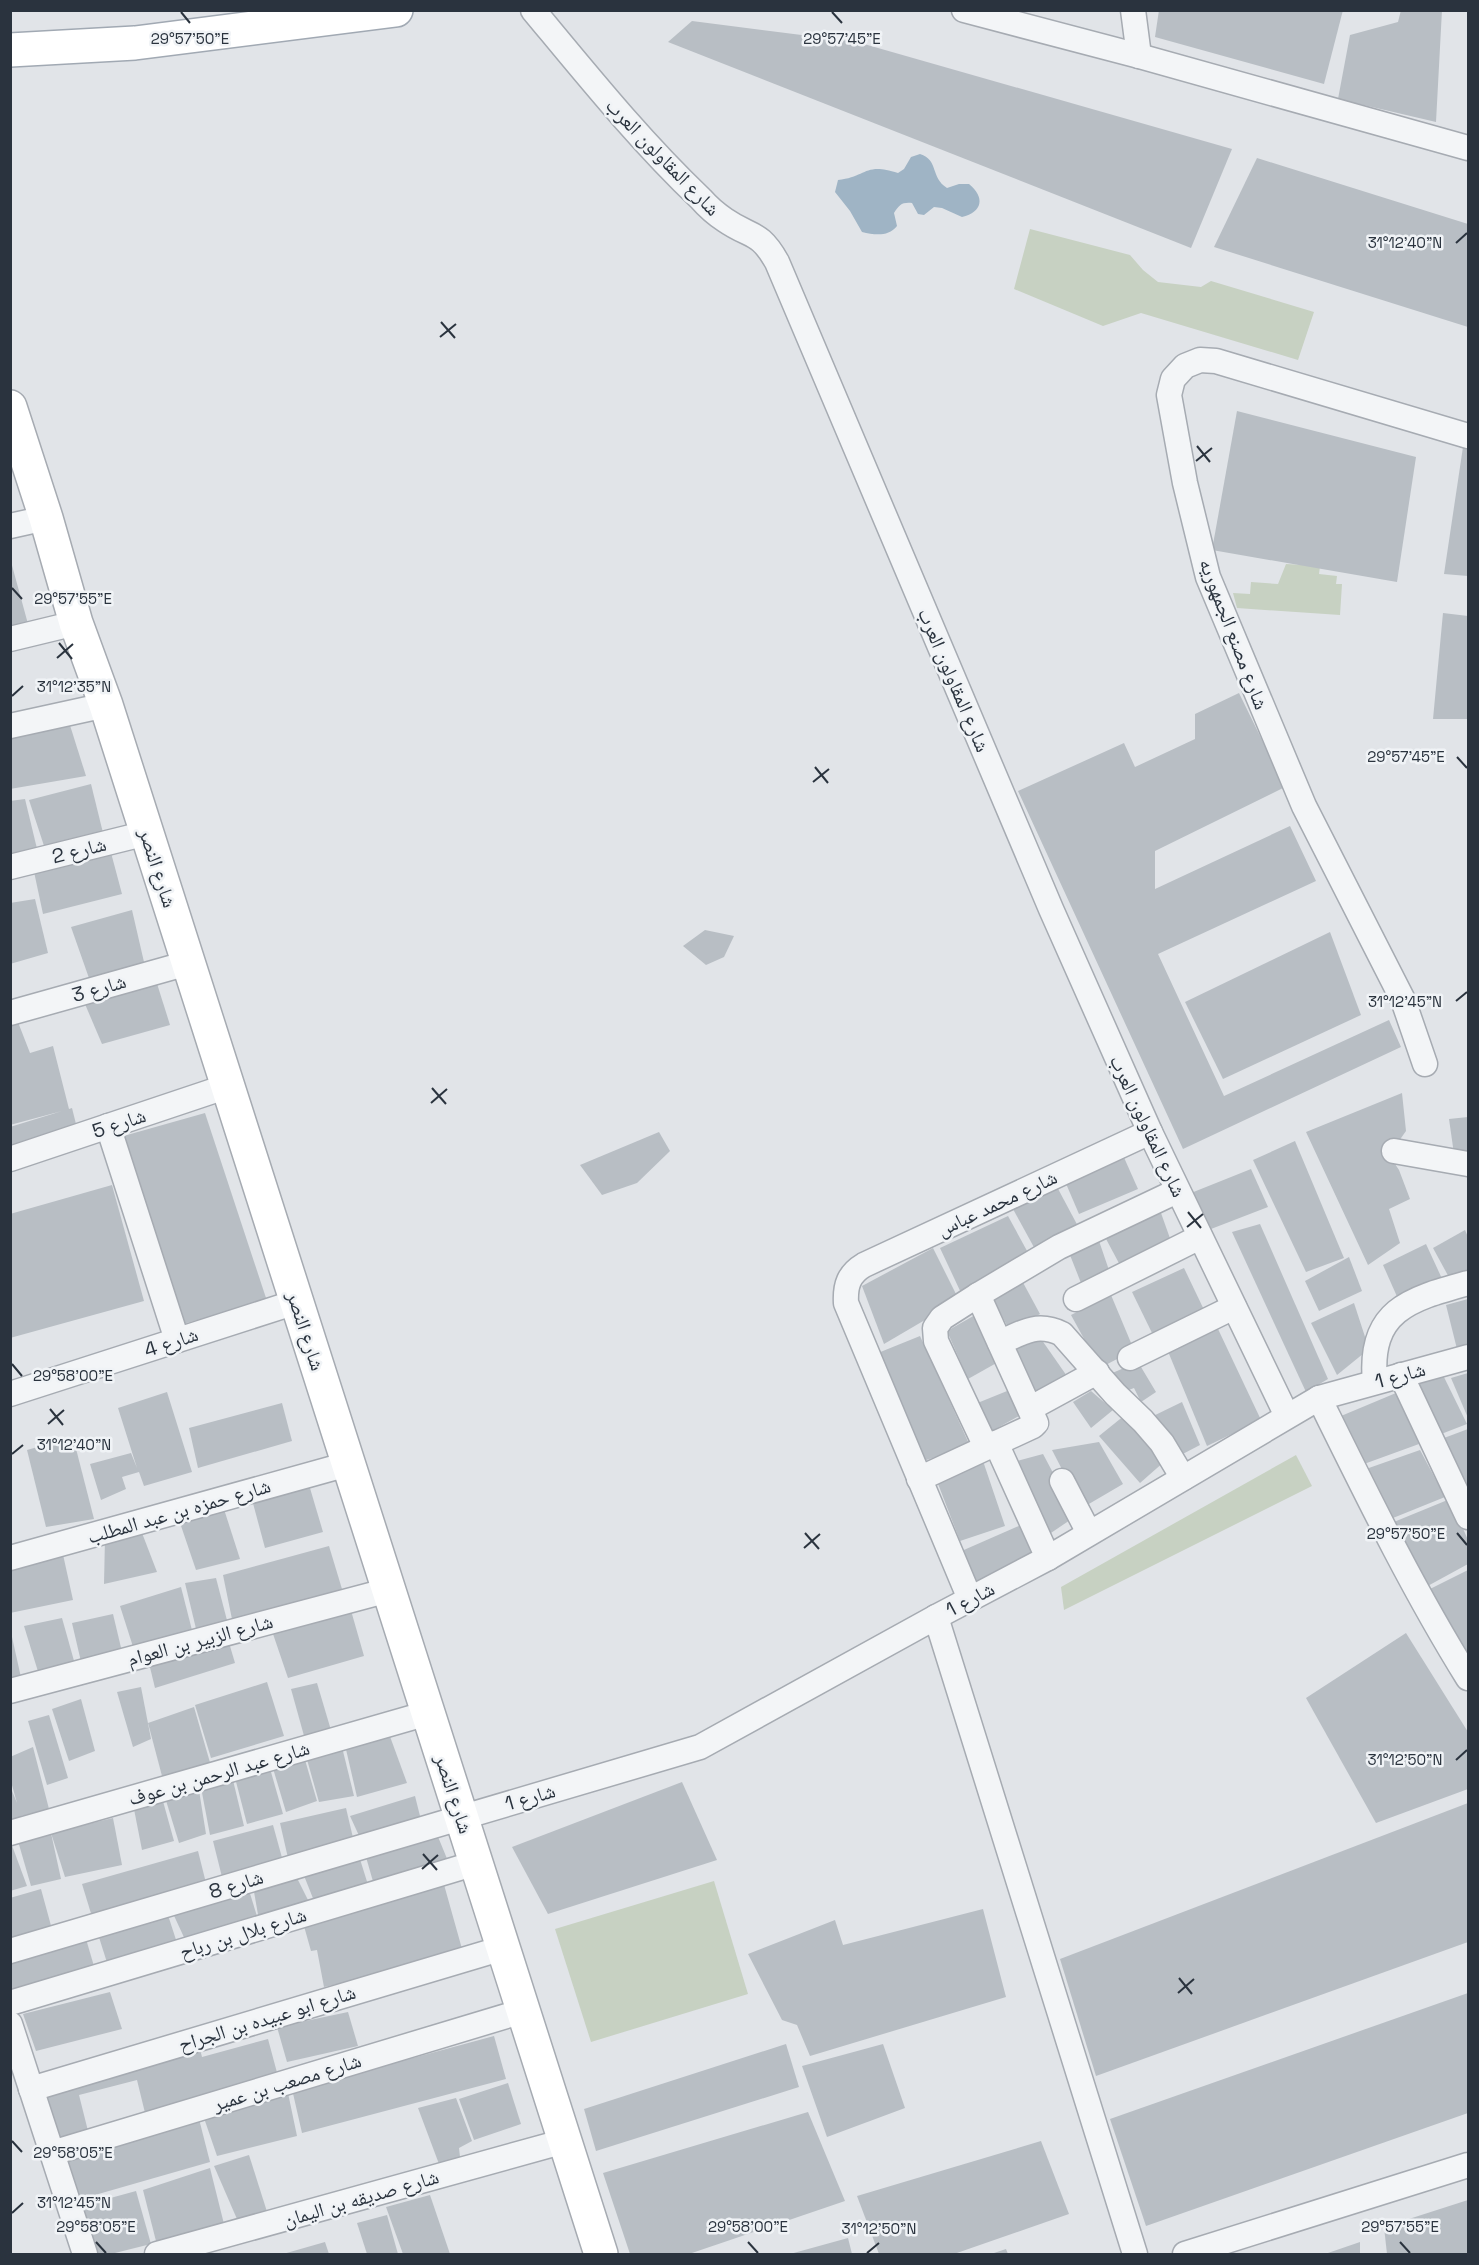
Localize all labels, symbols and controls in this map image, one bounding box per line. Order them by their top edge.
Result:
text: 29°57'50"E [151,29,229,48]
text: 29°57'45"E [803,29,881,48]
street label: شارع المقاولون العرب [600,93,726,221]
text: 31°12'40"N [1368,233,1442,252]
street label: شارع مصنع الجمهوريه [1193,555,1275,713]
text: 29°57'55"E [34,589,112,608]
street label: شارع المقاولون العرب [912,604,996,756]
text: 31°12'35"N [37,677,111,696]
text: 29°57'45"E [1367,747,1445,766]
street label: شارع النصر [133,824,183,911]
street label: شارع 2 [49,831,109,869]
street label: شارع 3 [69,968,129,1008]
text: 31°12'45"N [1368,992,1442,1011]
street label: شارع المقاولون العرب [1104,1051,1192,1201]
street label: شارع 5 [89,1102,149,1144]
street label: شارع محمد عباس [933,1164,1061,1242]
street label: شارع النصر [281,1287,331,1374]
street label: شارع 4 [141,1321,201,1363]
street label: شارع 1 [1372,1356,1428,1394]
text: 29°58'00"E [33,1366,113,1385]
text: 31°12'40"N [37,1435,111,1454]
street label: شارع حمزه بن عبد المطلب [84,1472,274,1550]
text: 29°57'50"E [1367,1524,1445,1543]
street label: شارع 1 [941,1575,999,1623]
street label: شارع الزبير بن العوام [124,1608,276,1673]
street label: شارع عبد الرحمن بن عوف [125,1735,313,1811]
street label: شارع النصر [429,1750,479,1837]
text: 31°12'50"N [1368,1750,1442,1769]
street label: شارع 1 [502,1777,558,1817]
street label: شارع 8 [206,1863,266,1905]
street label: شارع بلال بن رباح [176,1901,310,1965]
street label: شارع ابو عبيده بن الجراح [175,1979,359,2057]
street label: شارع مصعب بن عمير [209,2047,364,2117]
text: 29°58'05"E [33,2143,113,2162]
street label: شارع صديقه بن اليمان [280,2163,442,2233]
text: 31°12'45"N [37,2193,111,2212]
text: 29°58'05"E [56,2217,136,2236]
text: 29°58'00"E [708,2217,788,2236]
text: 29°57'55"E [1361,2217,1439,2236]
text: 31°12'50"N [842,2219,916,2238]

